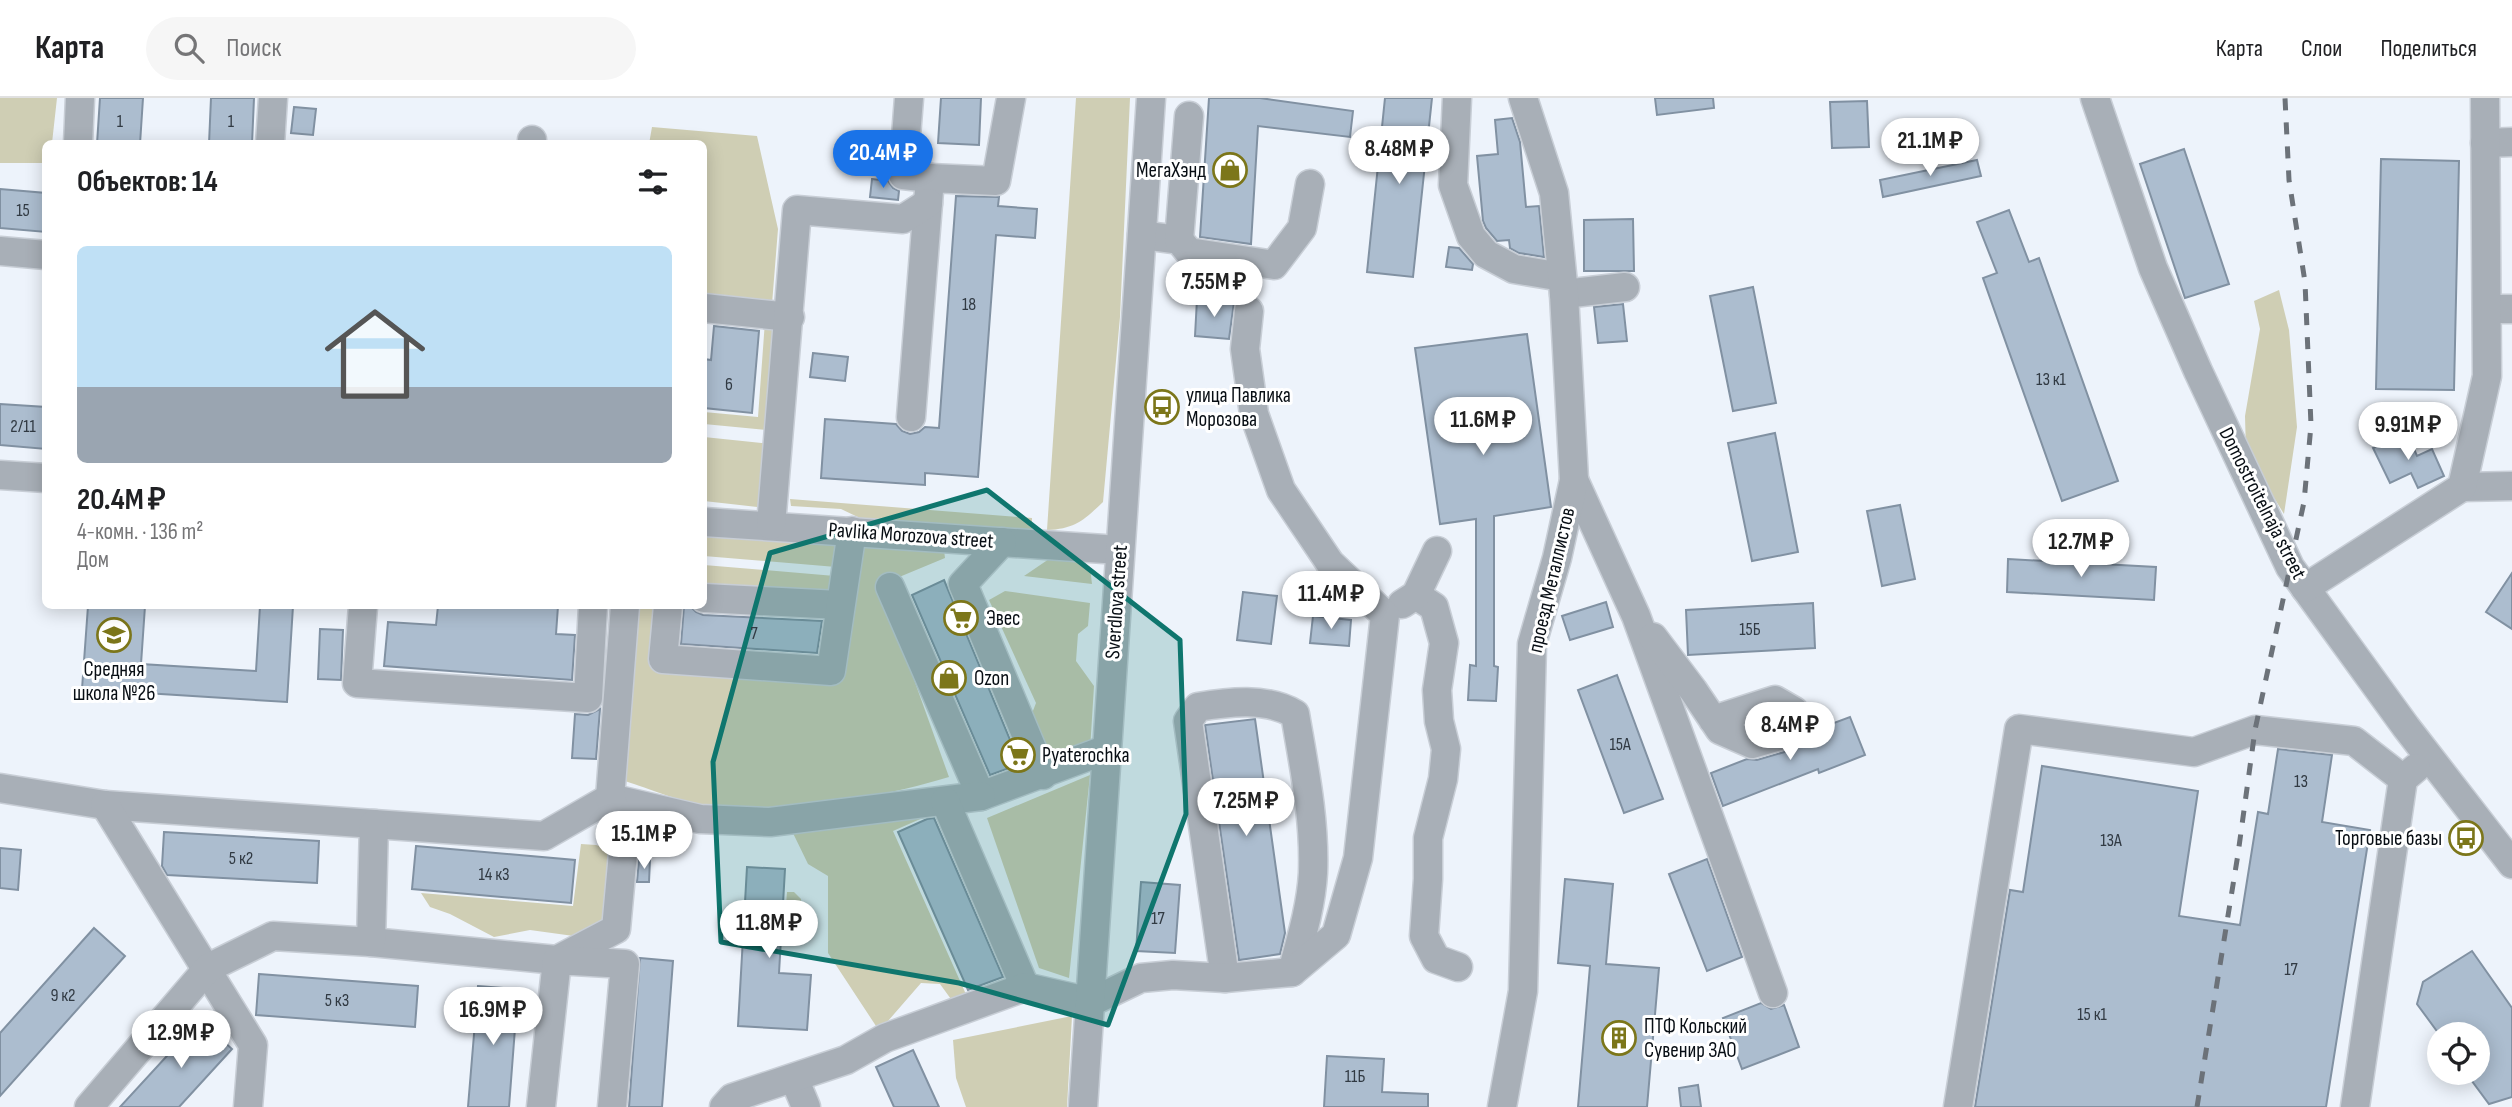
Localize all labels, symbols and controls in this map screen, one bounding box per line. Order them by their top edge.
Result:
search box [146,17,636,80]
text: Карта [35,28,104,68]
icon: search [170,29,208,67]
text: Поиск [226,33,281,64]
text: Карта [2216,34,2263,63]
text: Слои [2301,34,2342,63]
text: Поделиться [2380,34,2477,63]
house number: 1 [117,111,124,132]
house number: 1 [228,111,235,132]
pin: 21.1M ₽ [1865,118,1995,178]
pin: 8.48M ₽ [1334,126,1464,186]
text: 21.1M ₽ [1897,127,1963,155]
pin: 20.4M ₽ [818,130,948,190]
text: 8.48M ₽ [1364,135,1434,163]
text: 20.4M ₽ [849,139,917,167]
shop icon: МегаХэнд [1211,151,1249,189]
place label: МегаХэнд [1136,158,1206,183]
icon: filters [634,163,672,201]
text: Объектов: 14 [77,164,218,200]
house number: 15 [16,200,30,221]
pin: 7.55M ₽ [1149,260,1279,319]
text: 7.55M ₽ [1182,268,1246,296]
icon: home [312,291,438,417]
house number: 18 [962,294,976,315]
house number: 13 к1 [2036,369,2067,390]
house number: 6 [725,374,733,395]
place label: улица Павлика Морозова [1186,383,1291,432]
bus stop icon: улица Павлика Морозова [1143,388,1181,426]
pin: 11.6M ₽ [1418,398,1548,457]
pin: 9.91M ₽ [2343,402,2473,462]
text: 11.6M ₽ [1450,406,1516,434]
text: 9.91M ₽ [2375,411,2441,439]
house number: 2/11 [10,416,37,437]
street label: Domostroitelnaja street [2213,423,2312,583]
text: 20.4M ₽ [77,482,166,518]
street label: проезд Металлистов [1523,505,1580,655]
street label: Pavlika Morozova street [827,517,994,554]
text: 4-комн. · 136 m² [77,518,203,546]
pin: 12.7M ₽ [2016,519,2146,579]
text: 12.7M ₽ [2048,528,2114,556]
street label: Sverdlova street [1100,544,1133,660]
text: Дом [77,546,109,574]
pin: 11.4M ₽ [1266,572,1396,631]
text: 11.4M ₽ [1298,580,1364,608]
supermarket icon: Эвес [942,599,980,637]
place label: Эвес [986,606,1021,631]
school or university icon: Средняя школа №26 [95,616,133,654]
house number: 15Б [1739,619,1761,640]
house number: 7 [750,623,758,644]
place label: Средняя школа №26 [73,657,155,706]
shop icon: Ozon [930,659,968,697]
place label: Ozon [974,666,1009,691]
pin: 8.4M ₽ [1733,702,1847,762]
text: 8.4M ₽ [1761,711,1819,739]
house number: 15А [1609,734,1631,755]
supermarket icon: Pyaterochka [999,736,1037,774]
place label: Pyaterochka [1042,743,1130,768]
house number: 13 [2294,771,2308,792]
pin: 7.25M ₽ [1181,778,1311,838]
text: 7.25M ₽ [1213,787,1279,815]
pin: 15.1M ₽ [579,812,709,871]
bus stop icon: Торговые базы [2447,819,2485,857]
text: 15.1M ₽ [611,820,677,848]
place label: Торговые базы [2335,826,2442,851]
house number: 13А [2100,830,2122,851]
house number: 5 к2 [229,848,253,869]
house number: 14 к3 [478,864,510,885]
pin: 11.8M ₽ [704,900,834,960]
house number: 17 [1151,908,1166,929]
text: 11.8M ₽ [736,909,802,937]
house number: 17 [2284,959,2299,980]
house number: 9 к2 [50,985,76,1006]
pin: 16.9M ₽ [428,988,558,1047]
house number: 5 к3 [325,990,349,1011]
text: 16.9M ₽ [460,996,526,1024]
house number: 15 к1 [2077,1004,2107,1025]
pin: 12.9M ₽ [116,1010,246,1070]
place label: ПТФ Кольский Сувенир ЗАО [1644,1014,1747,1063]
text: 12.9M ₽ [148,1019,214,1047]
building icon: ПТФ Кольский Сувенир ЗАО [1600,1019,1638,1057]
map controls [2427,1022,2490,1085]
button: locate [2427,1022,2490,1085]
house number: 11Б [1345,1066,1365,1087]

